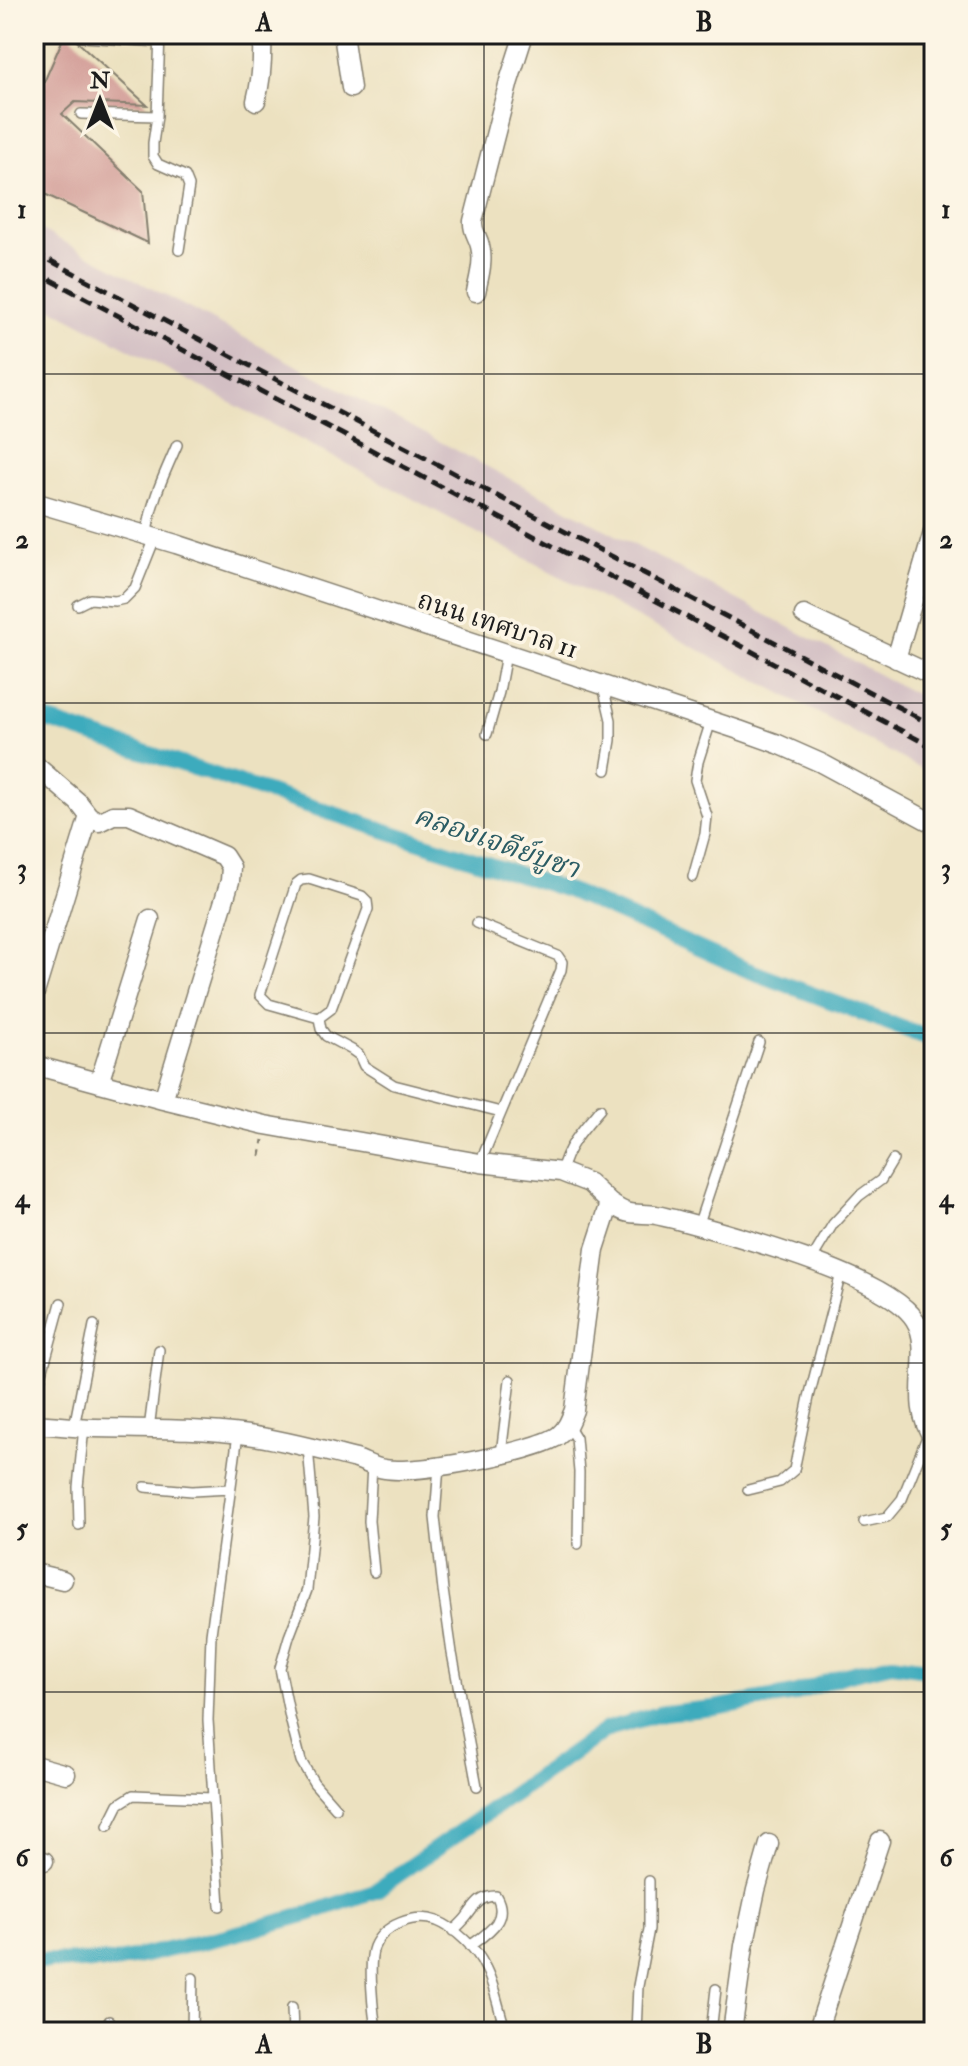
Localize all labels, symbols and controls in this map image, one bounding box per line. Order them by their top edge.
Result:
text: A [255,7,273,39]
text: B [695,7,713,39]
north arrow [60,60,140,140]
text: N [89,67,110,95]
text: 1 [17,194,27,226]
text: 1 [941,194,951,226]
text: 2 [15,524,29,556]
text: 2 [939,524,953,556]
street label: ถนน เทศบาล 11 [413,584,582,666]
water label: คลองเจดีย์บูชา [409,798,585,887]
text: 3 [17,853,27,885]
text: 3 [941,853,951,885]
text: 4 [14,1183,31,1215]
text: 4 [938,1183,955,1215]
text: 5 [16,1513,28,1545]
text: 5 [940,1513,952,1545]
text: 6 [15,1842,30,1874]
text: 6 [939,1842,954,1874]
text: A [255,2029,273,2061]
text: B [695,2029,713,2061]

